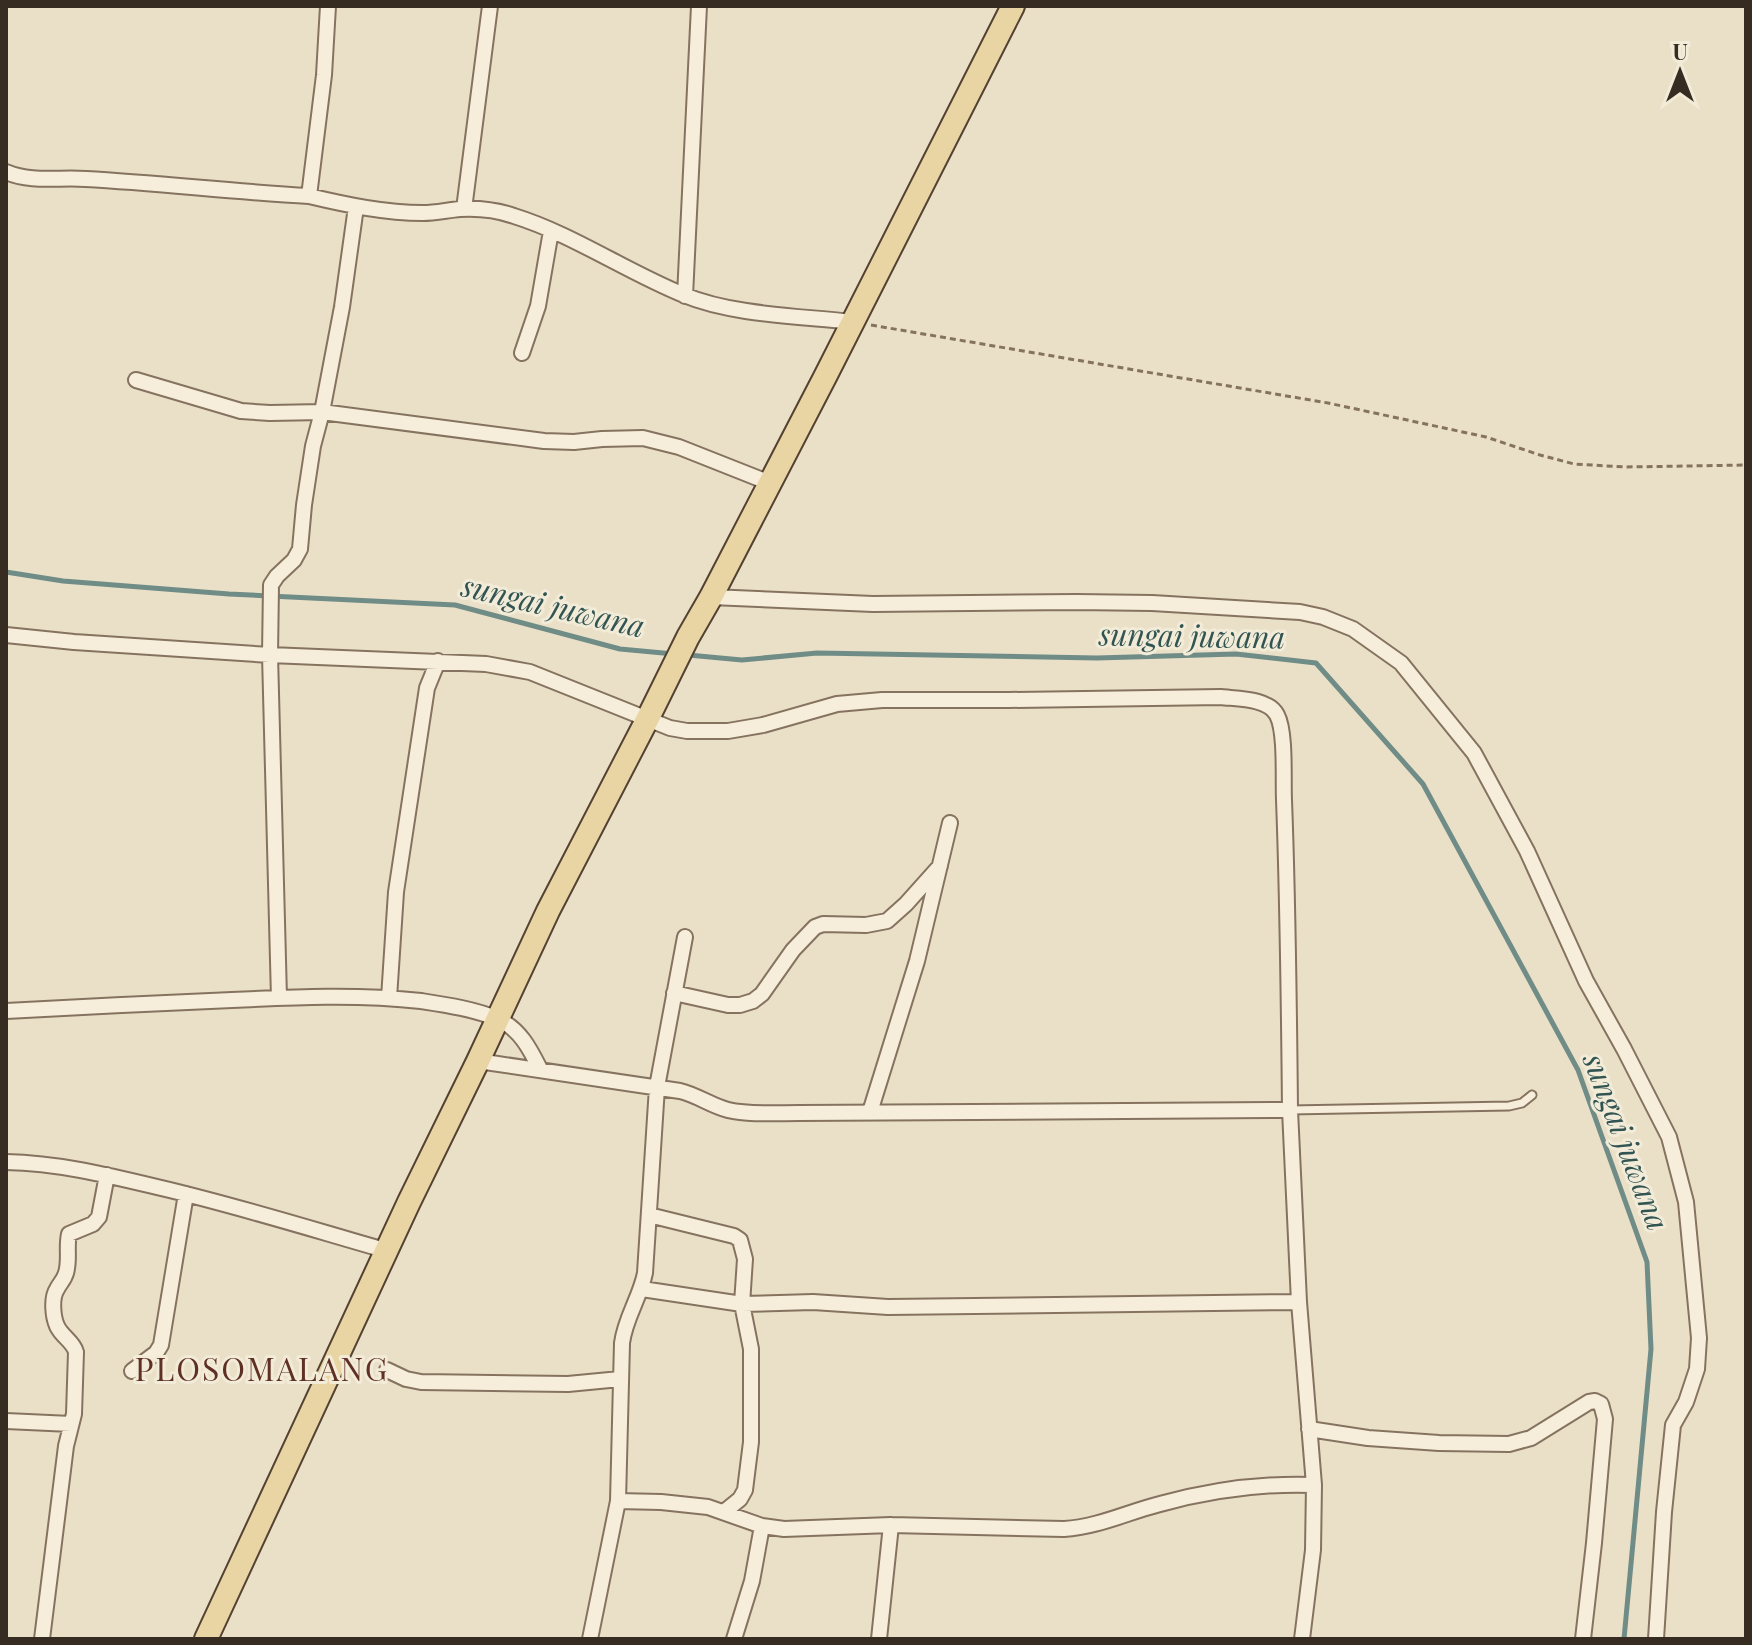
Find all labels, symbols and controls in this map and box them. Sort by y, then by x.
north arrow [1640,32,1720,112]
text: U [1672,36,1688,66]
water label: sungai juwana [457,564,649,645]
water label: sungai juwana [1098,613,1286,657]
water label: sungai juwana [1574,1046,1679,1235]
district label: PLOSOMALANG [135,1346,389,1389]

